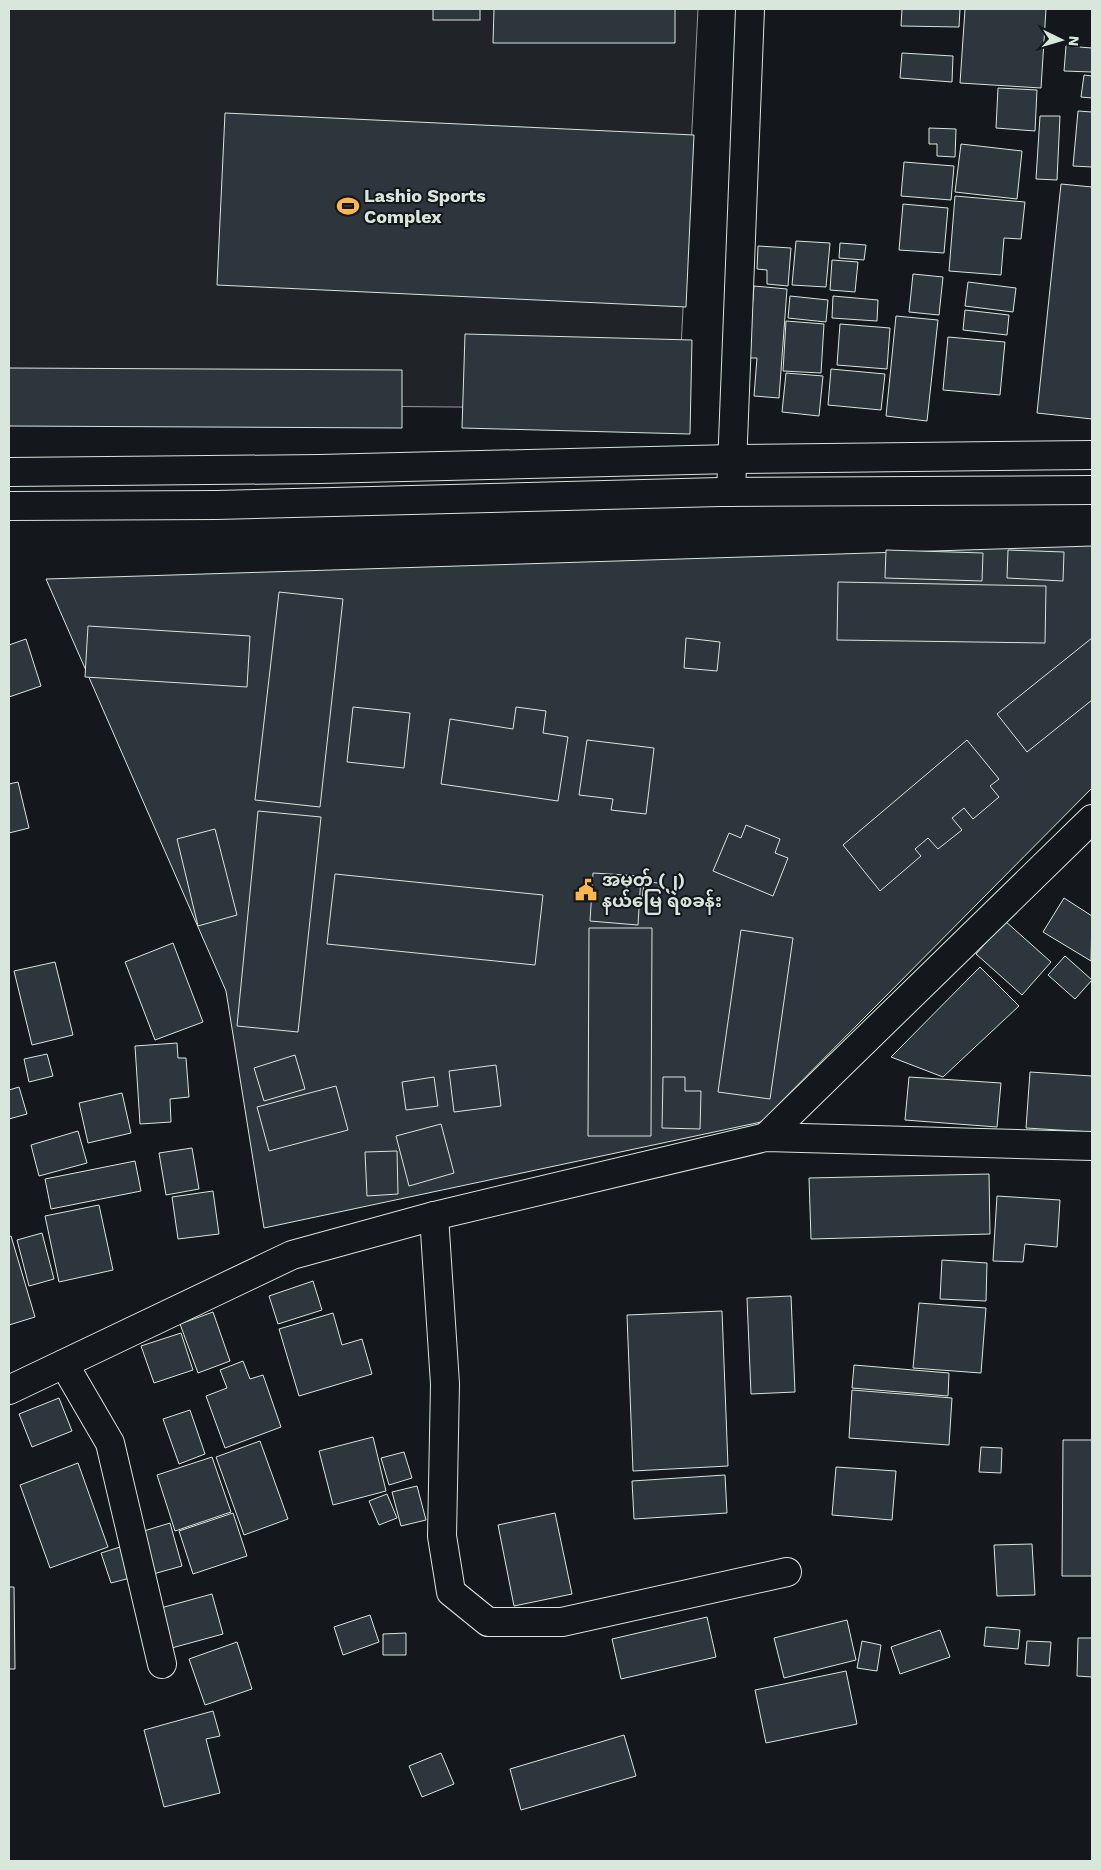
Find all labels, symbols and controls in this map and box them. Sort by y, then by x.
north arrow [1036,15,1086,65]
text: N [1066,35,1082,47]
place label: Lashio Sports Complex [364,185,486,227]
sports icon: Lashio Sports Complex [335,193,361,219]
place label: အမှတ် (၂) နယ်မြေ ရဲစခန်း [602,868,722,915]
public building icon: အမှတ် (၂) နယ်မြေ ရဲစခန်း [573,877,599,903]

